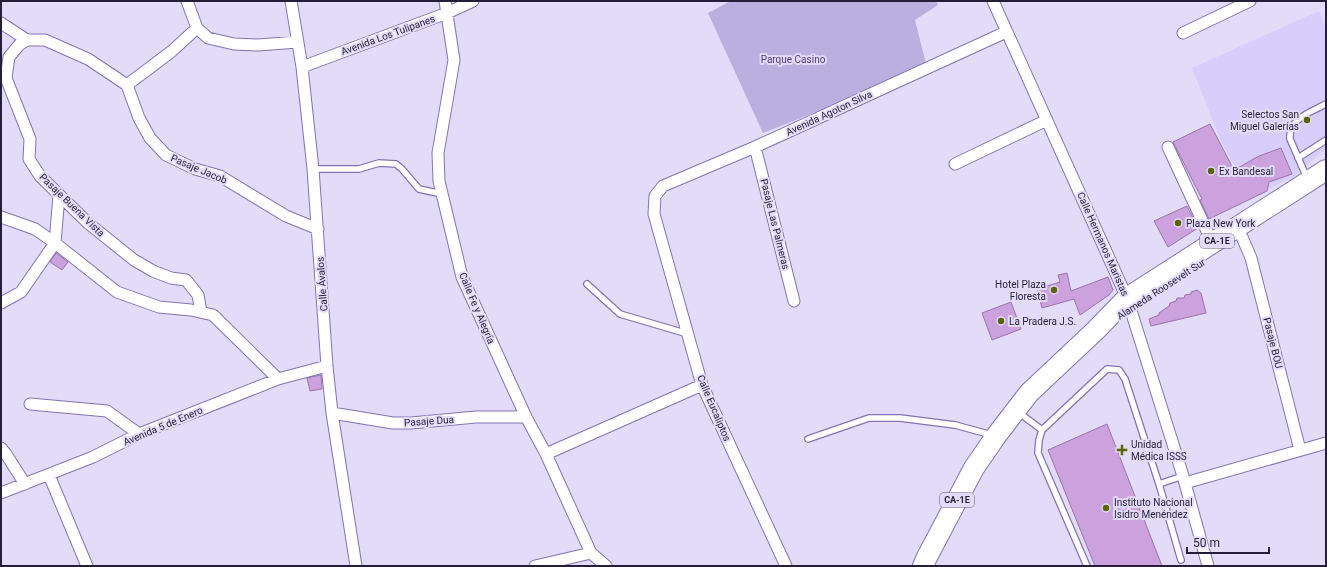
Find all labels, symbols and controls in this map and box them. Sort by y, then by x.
street label: Avenida Los Tulipanes [339,13,437,57]
park label: Parque Casino [761,54,826,65]
street label: Avenida Agoton Silva [784,88,874,138]
place label: Selectos San Miguel Galerías [1230,109,1299,132]
marker: Selectos San Miguel Galerías [1302,115,1312,125]
street label: Pasaje Jacob [169,152,229,186]
marker: Ex Bandesal [1206,166,1216,176]
place label: Ex Bandesal [1219,166,1273,177]
street label: Pasaje Buena Vista [37,171,107,239]
street label: Pasaje Las Palmeras [758,178,792,270]
street label: Calle Hermanos Maristas [1075,190,1131,298]
marker: Plaza New York [1173,218,1183,228]
place label: Plaza New York [1186,218,1256,229]
road number: CA-1E [1200,234,1234,248]
street label: Calle Ávalos [314,256,329,312]
street label: Alameda Roosevelt Sur [1115,256,1208,322]
street label: Calle Fe y Alegría [457,271,497,345]
place label: Hotel Plaza Floresta [995,279,1046,302]
marker: Hotel Plaza Floresta [1049,285,1059,295]
marker: La Pradera J.S. [996,316,1006,326]
place label: La Pradera J.S. [1009,316,1076,327]
street label: Pasaje BOU [1261,316,1285,370]
street label: Calle Eucaliptos [695,373,733,443]
street label: Avenida 5 de Enero [122,404,204,448]
street label: Pasaje Dua [404,414,454,428]
place label: Unidad Médica ISSS [1131,439,1187,462]
marker: Unidad Médica ISSS [1116,444,1128,456]
road number: CA-1E [940,493,974,507]
place label: Instituto Nacional Isidro Menéndez [1114,497,1193,520]
marker: Instituto Nacional Isidro Menéndez [1101,503,1111,513]
scale bar [1187,529,1269,555]
text: 50 m [1193,536,1220,550]

